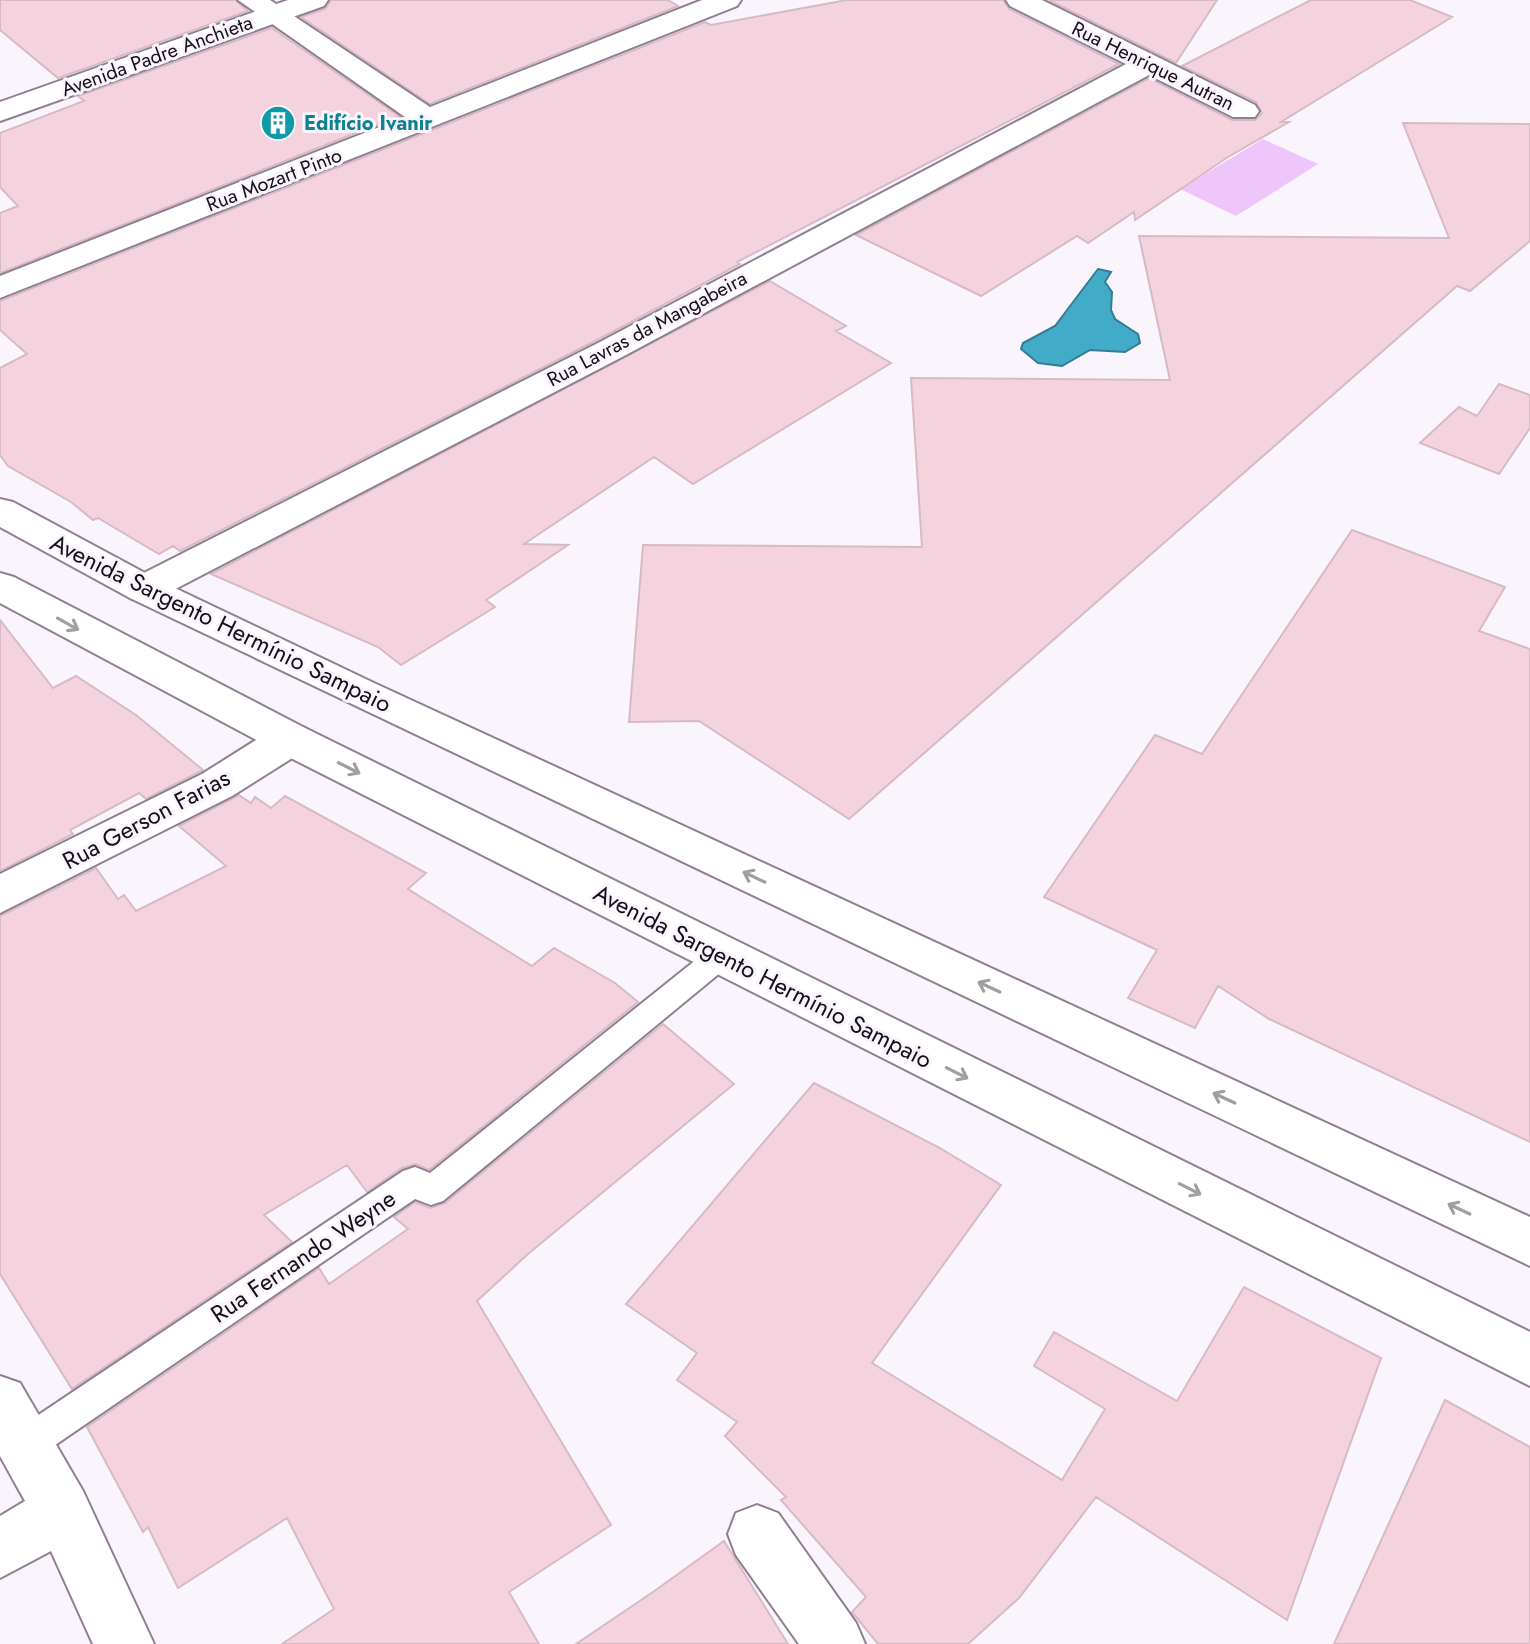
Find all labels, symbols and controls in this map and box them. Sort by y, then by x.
street label: Avenida Padre Anchieta [57,8,257,104]
street label: Rua Henrique Autran [1067,14,1239,118]
building icon: Edifício Ivanir [259,104,297,142]
place label: Edifício Ivanir [304,109,433,138]
street label: Rua Mozart Pinto [202,141,346,219]
street label: Rua Lavras da Mangabeira [542,264,752,394]
street label: Avenida Sargento Hermínio Sampaio [45,525,397,721]
one-way arrow [56,616,79,632]
street label: Rua Gerson Farias [56,760,236,878]
one-way arrow [337,761,361,777]
one-way arrow [742,868,766,883]
street label: Avenida Sargento Hermínio Sampaio [588,875,938,1077]
one-way arrow [978,979,1002,994]
one-way arrow [945,1066,969,1081]
one-way arrow [1213,1090,1237,1105]
street label: Rua Fernando Weyne [203,1181,403,1331]
one-way arrow [1177,1182,1201,1197]
one-way arrow [1448,1201,1472,1216]

